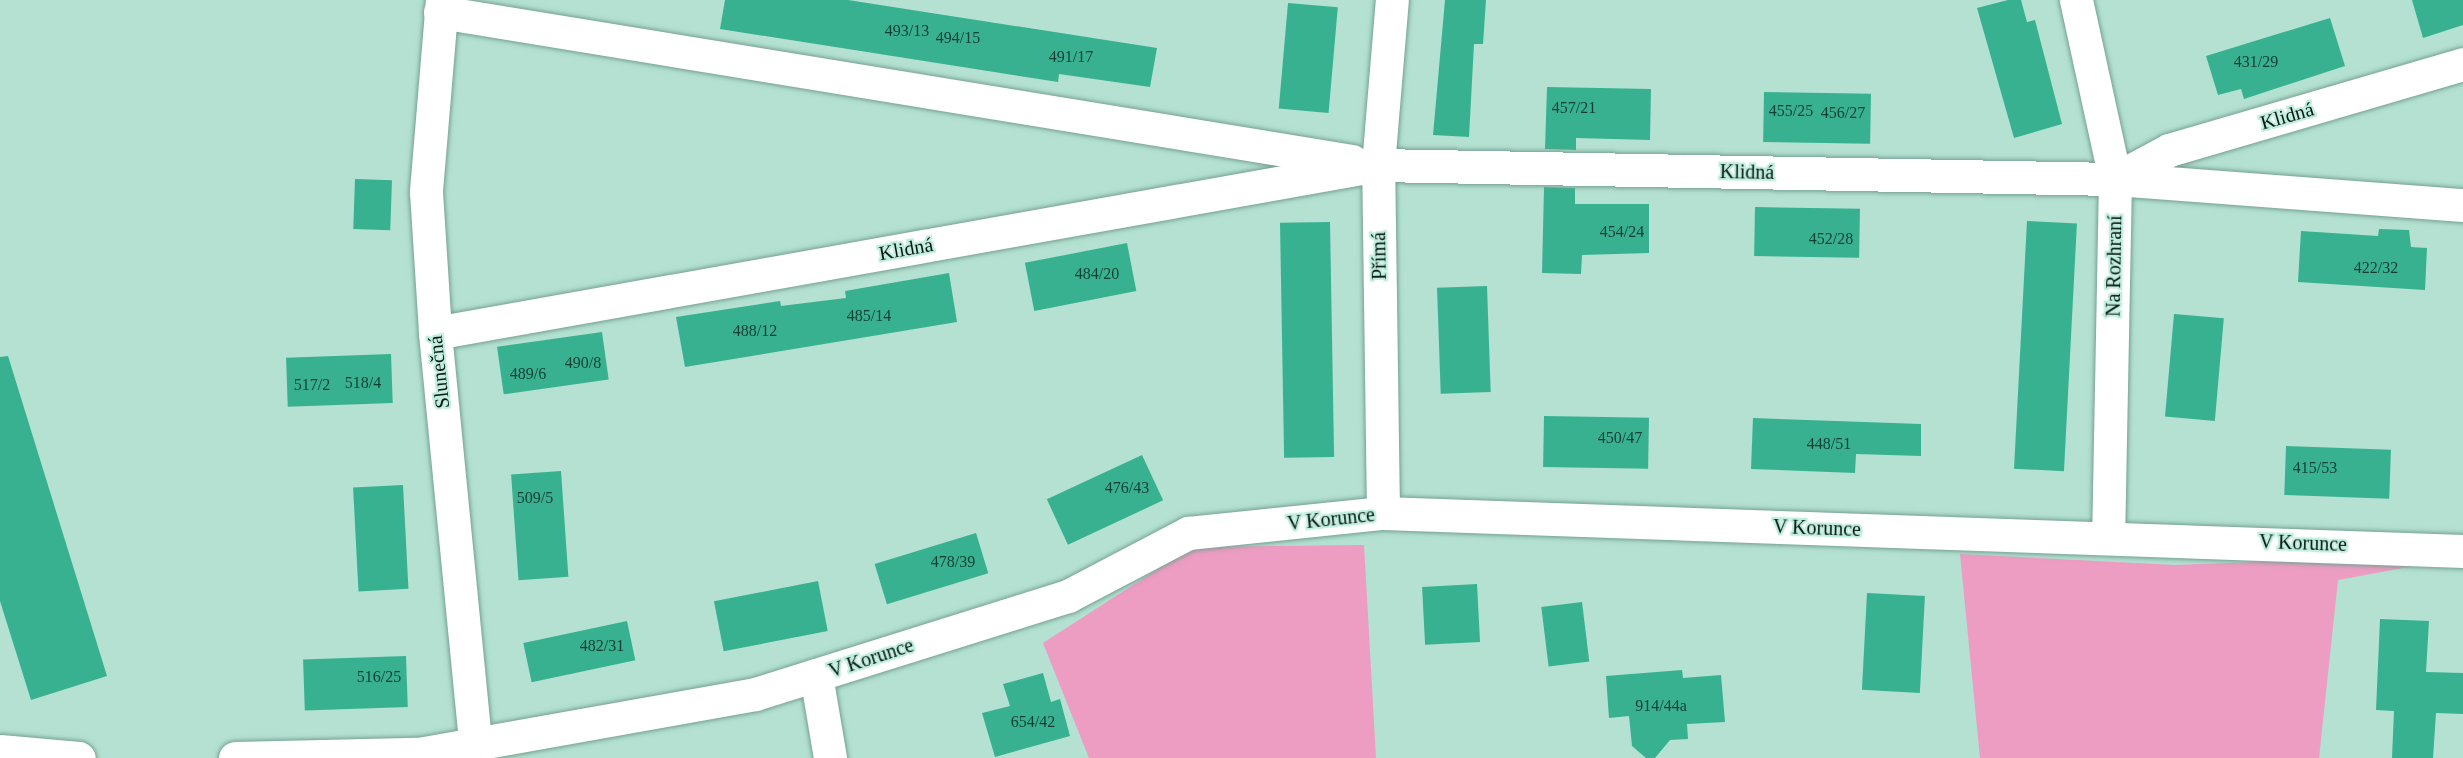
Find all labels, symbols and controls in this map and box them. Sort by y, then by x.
house number: 493/13 [885,21,929,41]
house number: 494/15 [936,28,980,48]
house number: 491/17 [1049,47,1093,67]
house number: 431/29 [2234,52,2278,72]
street label: Klidná [2258,97,2316,135]
house number: 457/21 [1552,98,1596,118]
house number: 455/25 [1769,101,1813,121]
house number: 456/27 [1821,103,1865,123]
street label: Klidná [1720,160,1774,184]
street label: Na Rozhraní [2101,215,2127,317]
house number: 454/24 [1600,222,1644,242]
house number: 452/28 [1809,229,1853,249]
street label: Klidná [877,232,935,266]
street label: Přímá [1367,232,1391,280]
house number: 422/32 [2354,258,2398,278]
house number: 484/20 [1075,264,1119,284]
house number: 485/14 [847,306,891,326]
house number: 488/12 [733,321,777,341]
street label: Slunečná [423,334,455,410]
house number: 490/8 [565,353,601,373]
house number: 489/6 [510,364,546,384]
house number: 518/4 [345,373,381,393]
house number: 517/2 [294,375,330,395]
house number: 450/47 [1598,428,1642,448]
house number: 448/51 [1807,434,1851,454]
house number: 415/53 [2293,458,2337,478]
house number: 476/43 [1105,478,1149,498]
house number: 509/5 [517,488,553,508]
street label: V Korunce [1286,502,1376,536]
street label: V Korunce [1772,514,1862,542]
street label: V Korunce [2258,529,2348,557]
house number: 478/39 [931,552,975,572]
street label: V Korunce [825,633,917,683]
house number: 482/31 [580,636,624,656]
house number: 516/25 [357,667,401,687]
house number: 914/44a [1635,696,1687,716]
house number: 654/42 [1011,712,1055,732]

